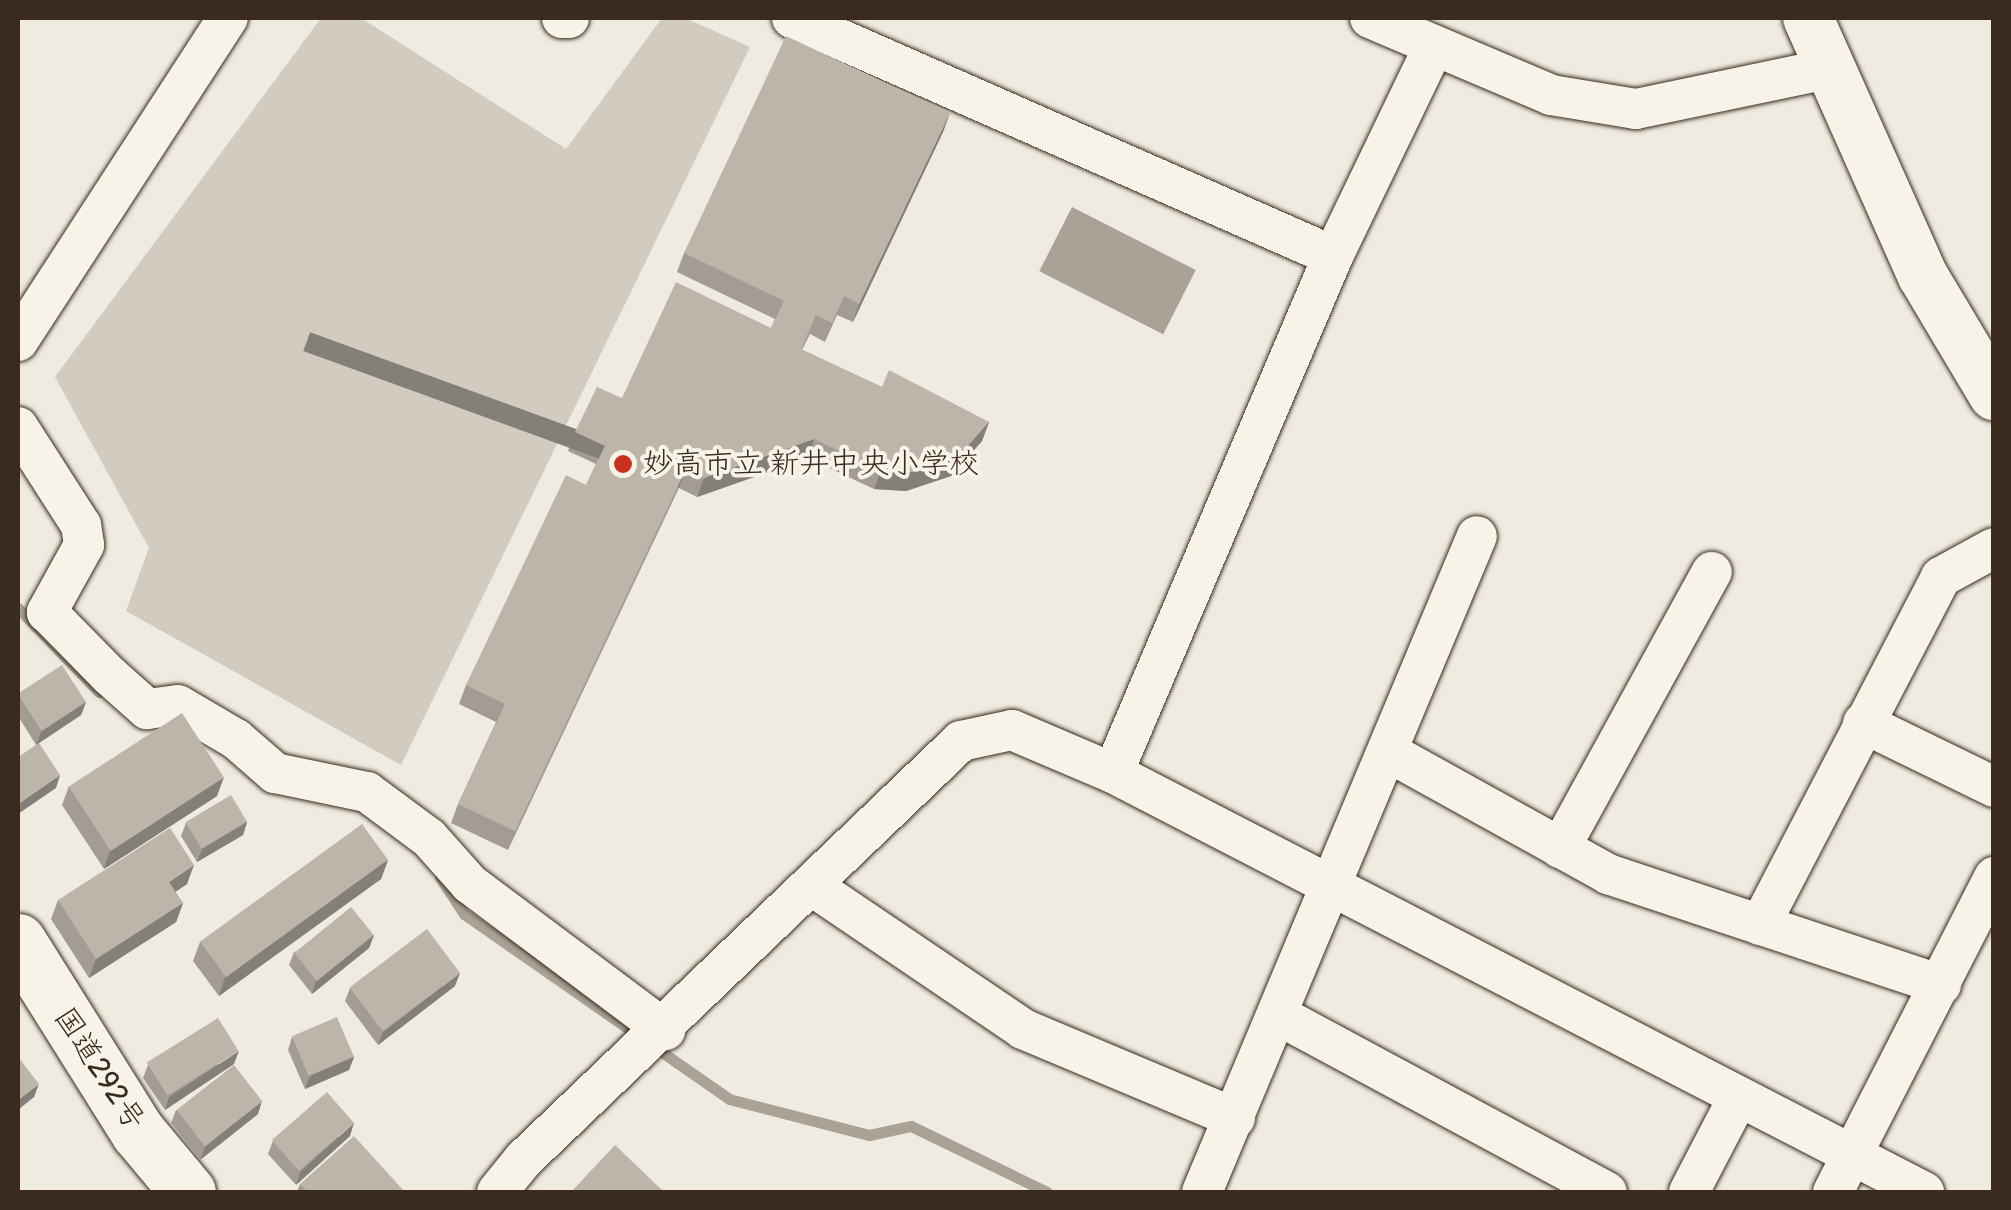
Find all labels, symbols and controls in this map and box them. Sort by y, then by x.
place label: 妙高市立 新井中央小学校 [643,446,980,482]
marker: 妙高市立 新井中央小学校 [612,453,634,475]
street label: 国道292号 [46,1001,152,1137]

